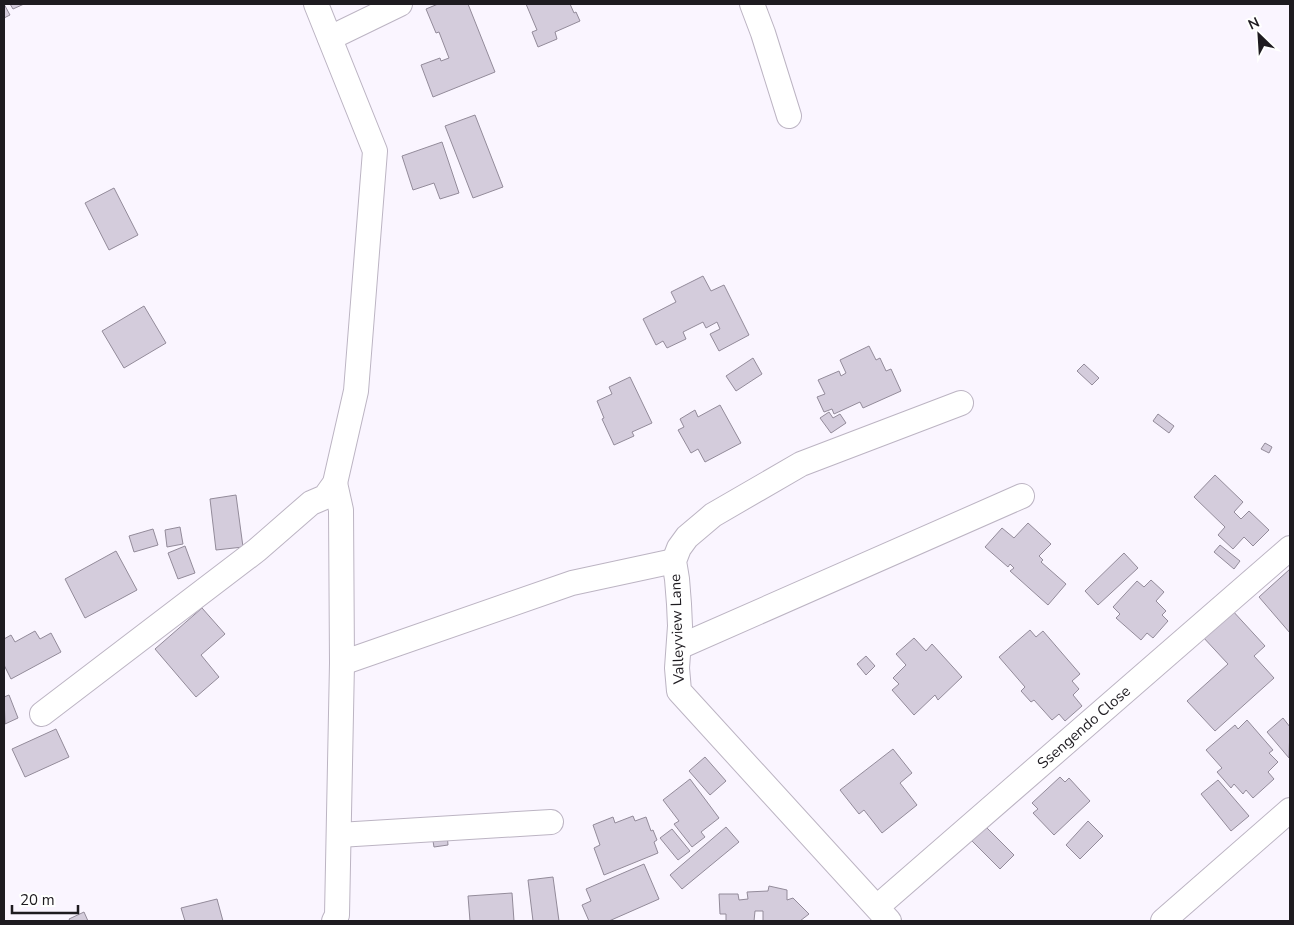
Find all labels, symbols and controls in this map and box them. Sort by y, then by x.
north arrow [1234,10,1284,60]
text: N [1245,13,1262,34]
street label: Valleyview Lane [665,574,689,685]
street label: Ssengendo Close [1033,681,1135,773]
scale bar [12,882,79,914]
text: 20 m [20,890,55,910]

